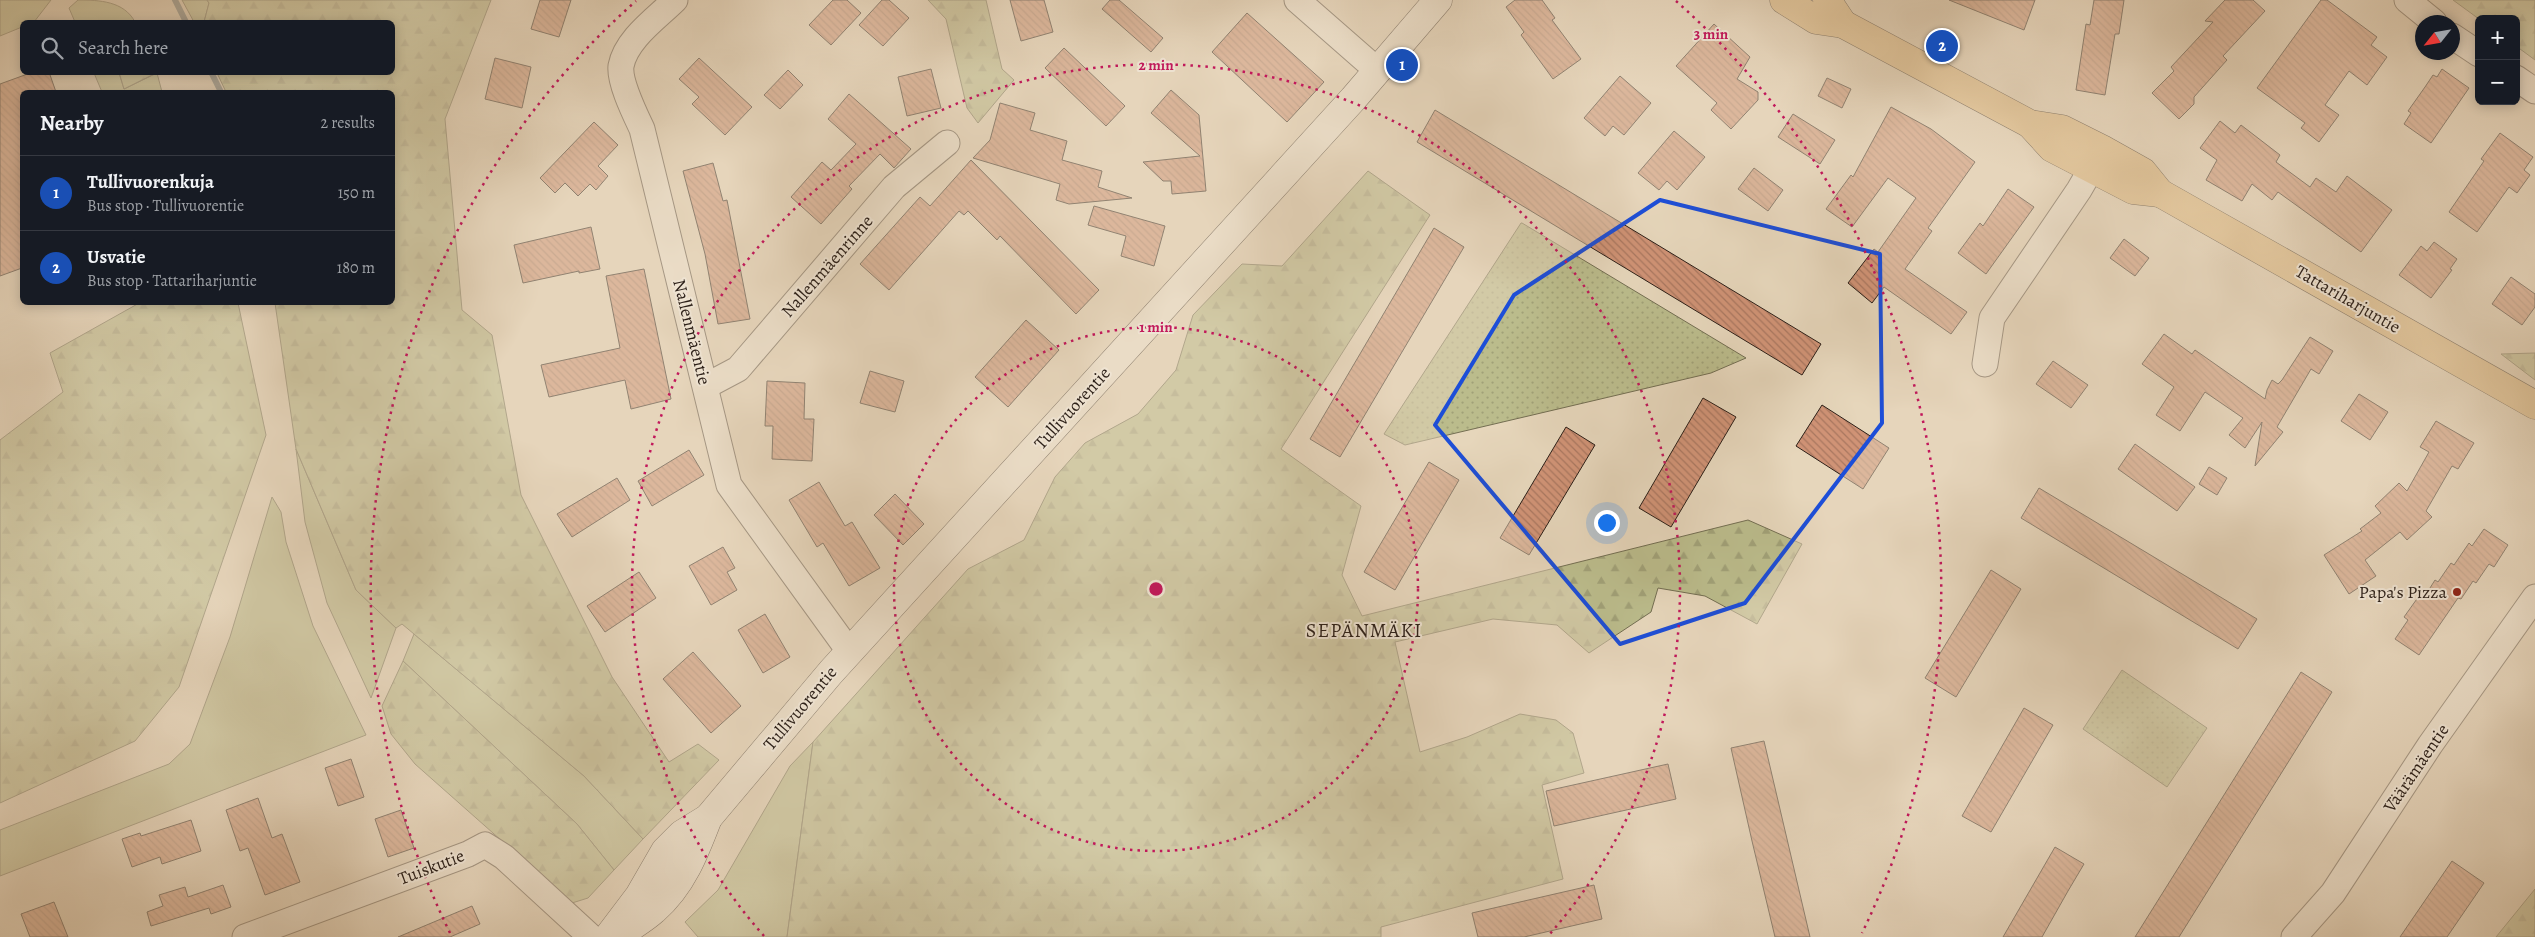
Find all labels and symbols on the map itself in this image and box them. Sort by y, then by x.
north arrow [2415,15,2460,60]
text: 3 min [1694,24,1729,44]
pin: 2 [1926,27,1958,65]
pin: 1 [1386,46,1418,84]
text: 2 min [1138,55,1174,75]
street label: Nallenmäenrinne [776,210,878,322]
street label: Tattariharjuntie [2291,259,2405,339]
street label: Nallenmäentie [667,277,717,387]
text: 1 min [1139,317,1173,337]
street label: Tullivuorentie [1029,362,1115,454]
your location [1594,510,1620,536]
centre of rings [1147,580,1165,598]
place label: Papa's Pizza [2359,580,2448,604]
marker: Papa's Pizza [2451,586,2463,598]
district label: SEPÄNMÄKI [1306,617,1422,644]
street label: Tullivuorentie [758,661,842,755]
street label: Väärämäentie [2377,719,2454,818]
street label: Tuiskutie [394,843,468,891]

